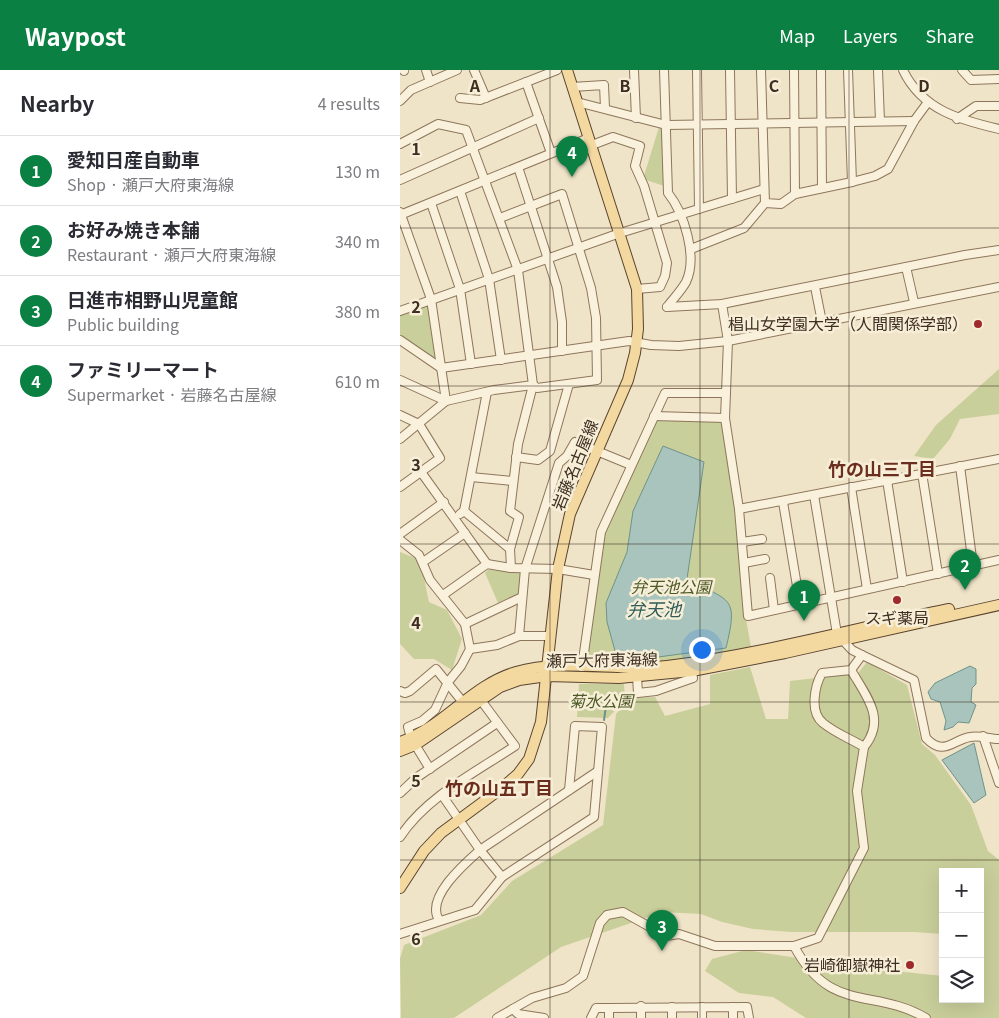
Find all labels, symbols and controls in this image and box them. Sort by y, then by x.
text: Waypost [25,18,126,53]
text: Map [779,22,815,48]
text: Layers [843,22,898,48]
text: Share [926,22,974,48]
text: A [469,73,481,97]
text: B [620,73,631,97]
text: C [769,73,780,97]
text: D [918,73,930,97]
text: Nearby [20,88,94,118]
text: 4 results [318,91,380,115]
text: 1 [411,136,421,160]
pin: 4 [556,136,588,177]
text: 愛知日産自動車 [67,145,200,172]
text: 1 [31,159,41,183]
text: 130 m [335,159,380,183]
text: Shop · 瀬戸大府東海線 [67,172,234,196]
text: お好み焼き本舗 [67,215,200,242]
text: 2 [31,229,41,253]
text: 340 m [335,229,380,253]
text: Restaurant · 瀬戸大府東海線 [67,242,276,266]
text: 日進市相野山児童館 [67,285,238,312]
text: 2 [411,294,421,318]
text: 3 [31,299,41,323]
text: 380 m [335,299,380,323]
place label: 椙山女学園大学（人間関係学部） [728,311,968,335]
text: Public building [67,312,179,336]
marker: 椙山女学園大学（人間関係学部） [972,318,984,330]
text: ファミリーマート [67,355,219,382]
text: 4 [31,369,41,393]
text: 610 m [335,369,380,393]
text: Supermarket · 岩藤名古屋線 [67,382,277,406]
street label: 岩藤名古屋線 [545,416,603,514]
text: 3 [411,452,421,476]
district label: 竹の山三丁目 [828,455,936,481]
pin: 2 [949,549,981,590]
park label: 弁天池公園 [631,574,713,598]
pin: 1 [788,580,820,621]
marker: スギ薬局 [891,594,903,606]
water label: 弁天池 [627,595,683,621]
place label: スギ薬局 [865,605,929,629]
text: 4 [411,610,421,634]
your location [689,637,715,663]
street label: 瀬戸大府東海線 [546,646,658,672]
park label: 菊水公園 [569,688,635,712]
text: 5 [411,768,421,792]
district label: 竹の山五丁目 [445,774,553,800]
map controls [939,868,984,1003]
button: + [939,868,984,913]
pin: 3 [646,910,678,951]
button: − [939,913,984,958]
text: 6 [411,926,421,950]
place label: 岩崎御嶽神社 [804,952,900,976]
button: layers [939,958,984,1003]
marker: 岩崎御嶽神社 [904,959,916,971]

